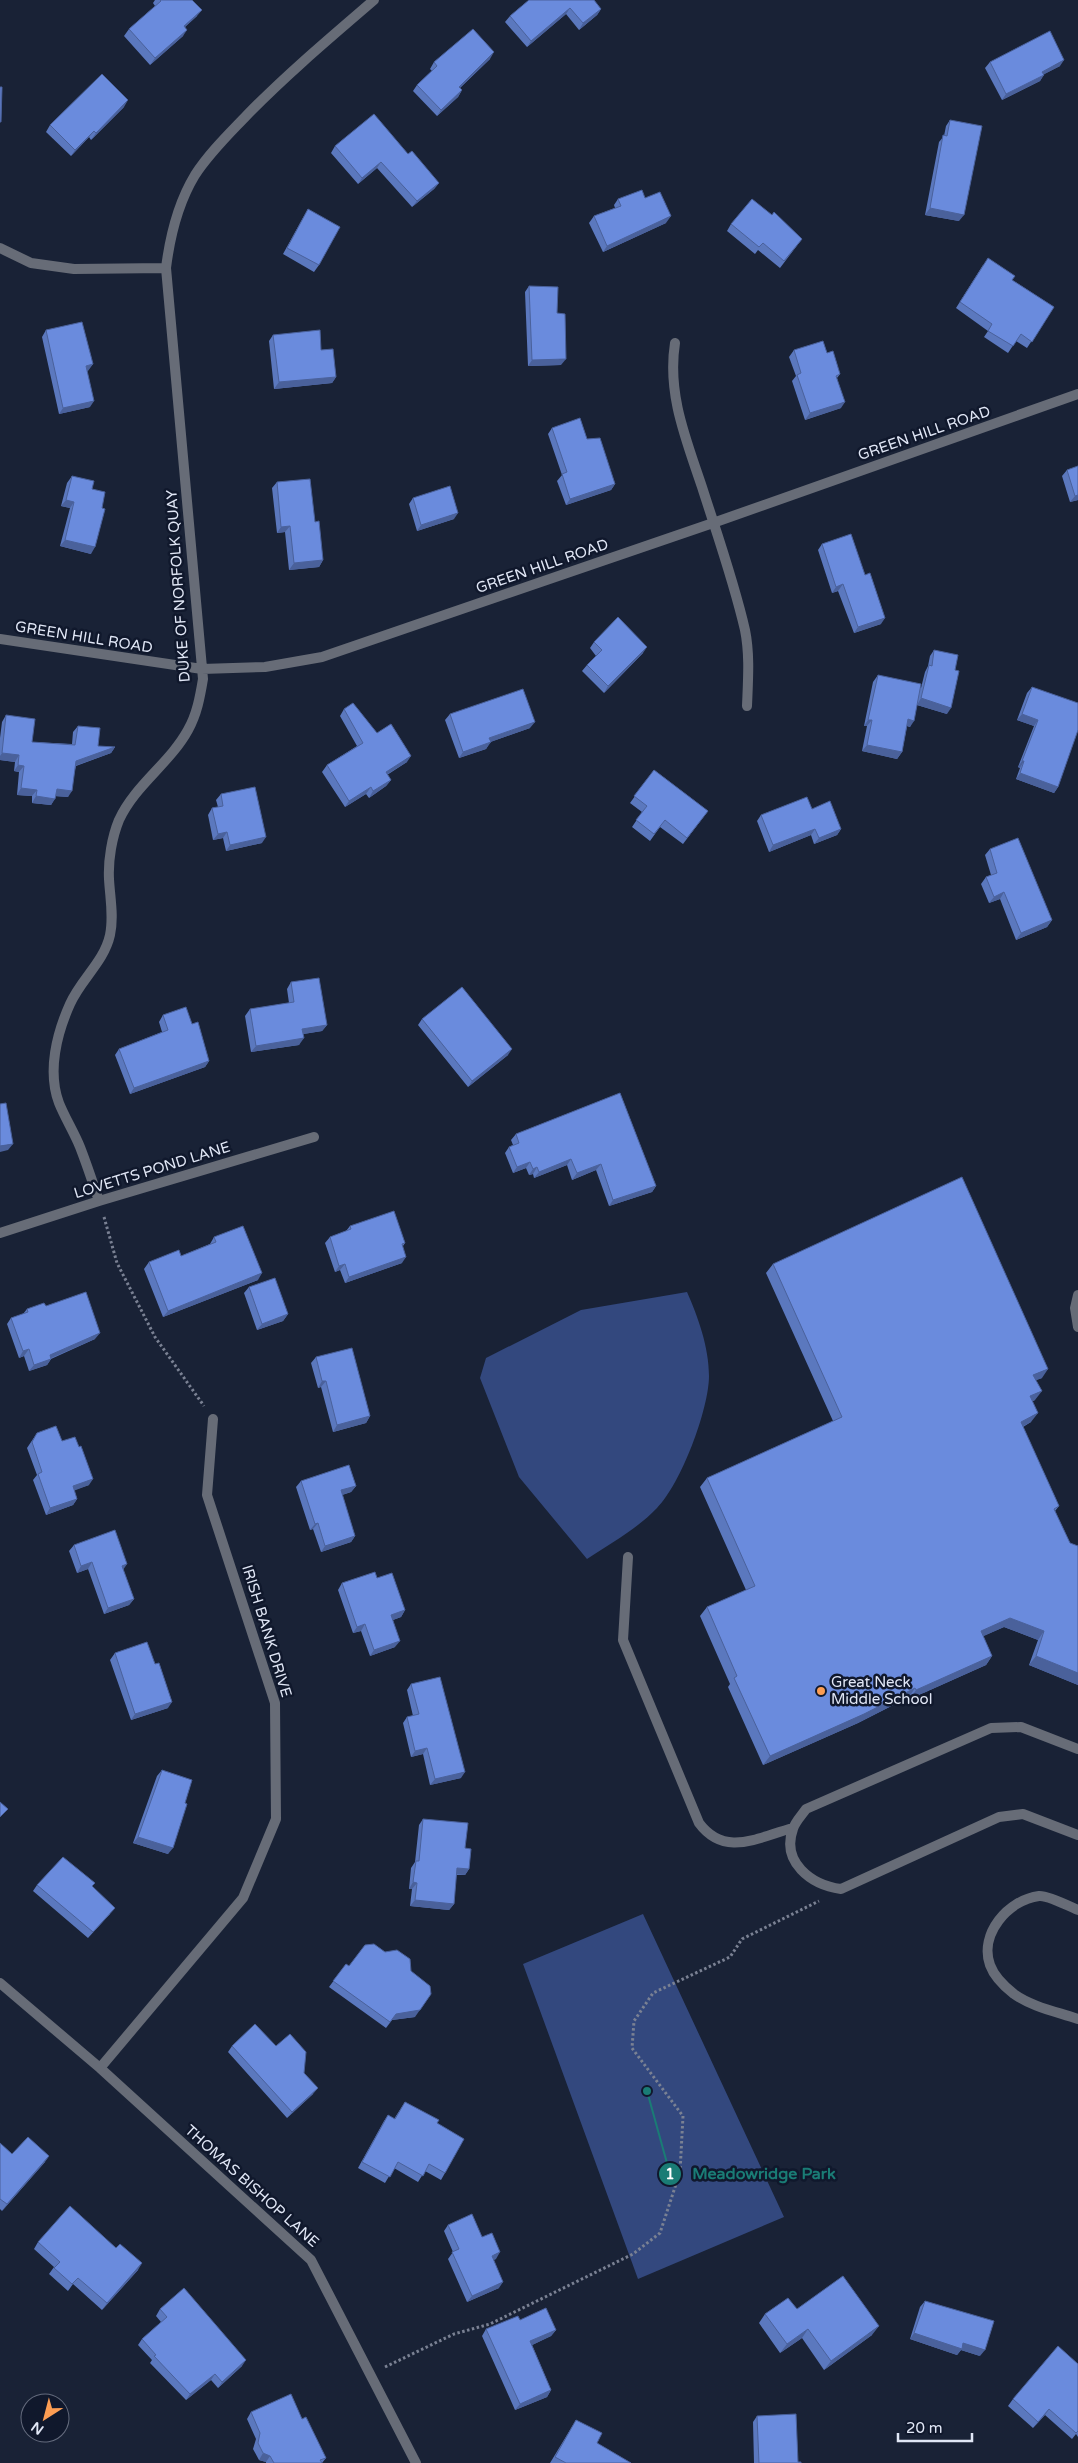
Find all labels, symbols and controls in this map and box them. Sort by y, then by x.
street label: GREEN HILL ROAD [855,402,993,464]
street label: DUKE OF NORFOLK QUAY [162,489,194,683]
street label: GREEN HILL ROAD [473,535,611,597]
street label: GREEN HILL ROAD [14,617,154,657]
street label: LOVETTS POND LANE [72,1138,232,1202]
street label: IRISH BANK DRIVE [238,1563,296,1699]
place label: Great Neck Middle School [831,1673,932,1708]
marker: Great Neck Middle School [815,1685,827,1697]
street label: THOMAS BISHOP LANE [181,2121,323,2251]
callout: Meadowridge Park [657,2158,846,2189]
text: Meadowridge Park [692,2164,836,2184]
text: 1 [665,2165,675,2183]
north arrow [20,2393,70,2443]
scale bar [898,2410,972,2442]
text: N [28,2418,47,2438]
text: 20 m [906,2419,943,2437]

